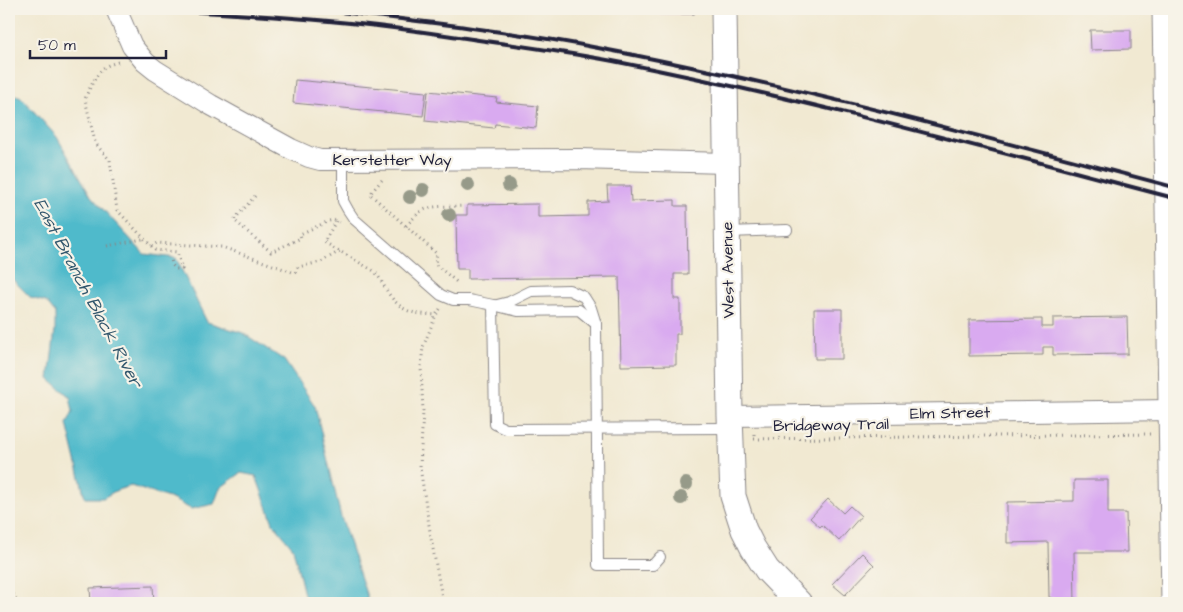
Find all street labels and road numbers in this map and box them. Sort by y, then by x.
street label: Kerstetter Way [332,149,452,172]
street label: West Avenue [716,221,740,318]
street label: Elm Street [910,401,991,425]
street label: Bridgeway Trail [773,413,889,438]

